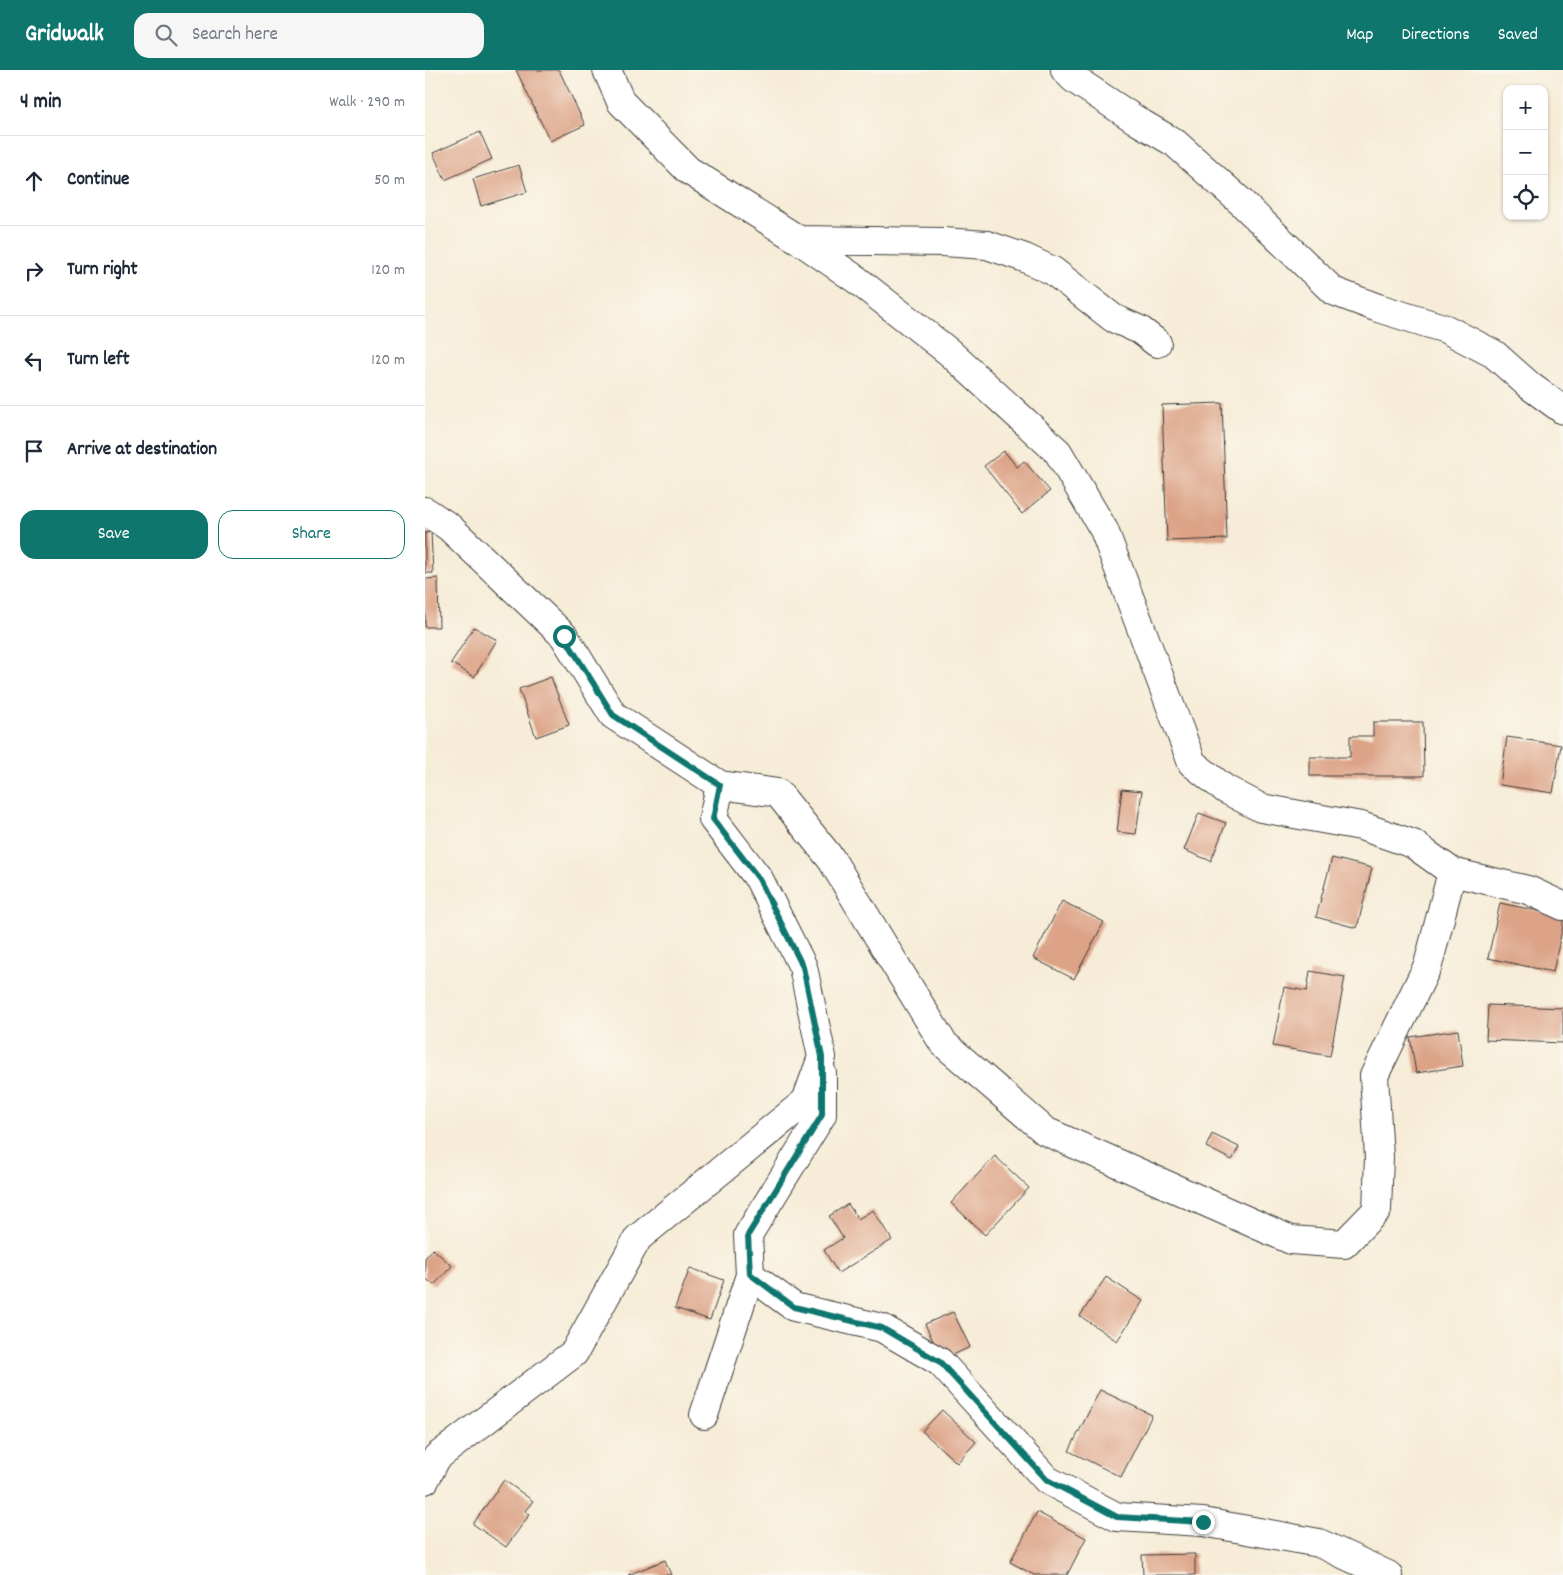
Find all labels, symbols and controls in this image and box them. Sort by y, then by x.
search box [134,13,484,58]
text: Gridwalk [25,18,104,52]
icon: search [152,21,180,49]
text: Search here [192,22,278,49]
text: Map [1346,23,1373,48]
text: Directions [1401,23,1470,48]
text: Saved [1498,23,1538,48]
map controls [1503,85,1548,220]
button: + [1503,85,1548,130]
text: 4 min [20,88,62,118]
text: Walk · 290 m [329,91,405,114]
button: − [1503,130,1548,175]
icon: ahead [20,167,48,195]
text: Continue [67,167,129,194]
text: 50 m [374,169,405,192]
button: locate [1503,175,1548,220]
icon: right [20,257,48,285]
text: Turn right [67,257,138,284]
text: 120 m [371,259,405,282]
icon: left [20,347,48,375]
text: Turn left [67,347,130,374]
text: 120 m [371,349,405,372]
icon: arrive [20,437,48,465]
text: Arrive at destination [67,437,217,464]
button: Save [20,510,208,559]
button: Share [218,510,405,559]
route start [553,625,576,648]
route end [1192,1511,1215,1534]

